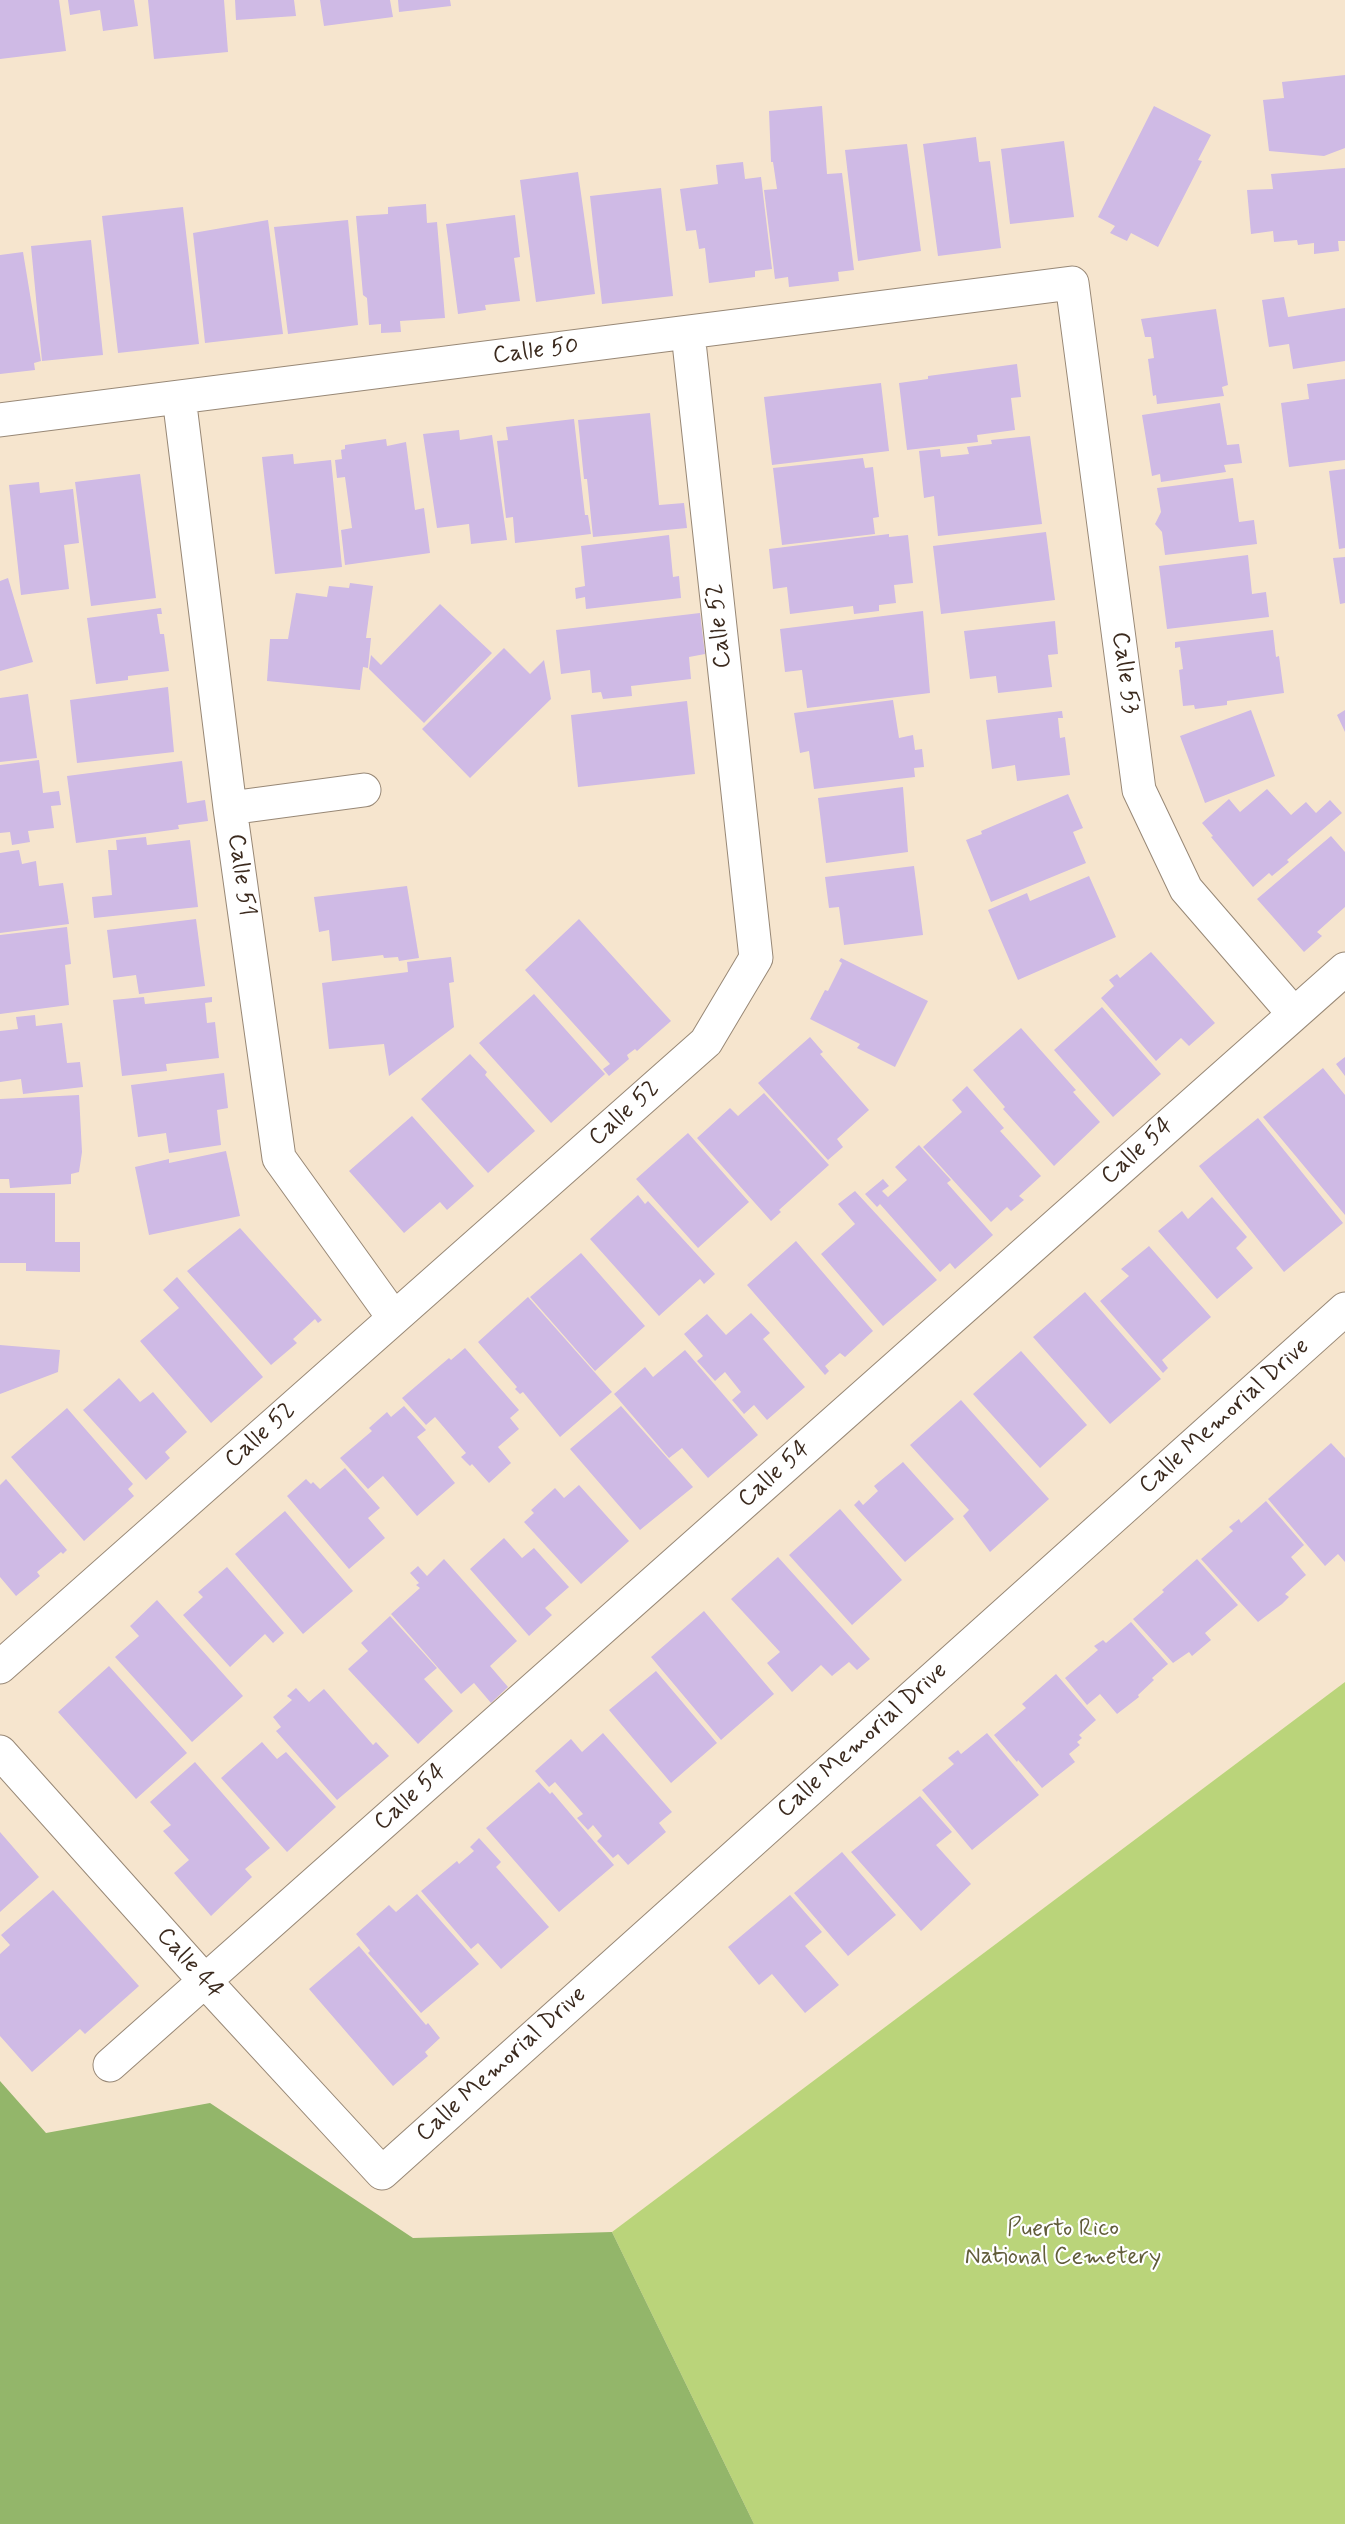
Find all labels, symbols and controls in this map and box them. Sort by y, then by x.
street label: Calle 50 [491,332,581,372]
street label: Calle 52 [701,582,739,670]
street label: Calle 53 [1104,630,1144,716]
street label: Calle 51 [220,832,260,918]
street label: Calle 52 [584,1075,666,1153]
street label: Calle 54 [1096,1112,1180,1192]
street label: Calle Memorial Drive [1134,1333,1316,1501]
street label: Calle 52 [220,1397,302,1475]
street label: Calle 54 [733,1435,817,1515]
street label: Calle Memorial Drive [772,1657,954,1825]
street label: Calle 54 [369,1758,453,1838]
street label: Calle 44 [149,1922,229,2006]
street label: Calle Memorial Drive [411,1981,593,2149]
park label: Puerto Rico National Cemetery [965,2216,1161,2272]

